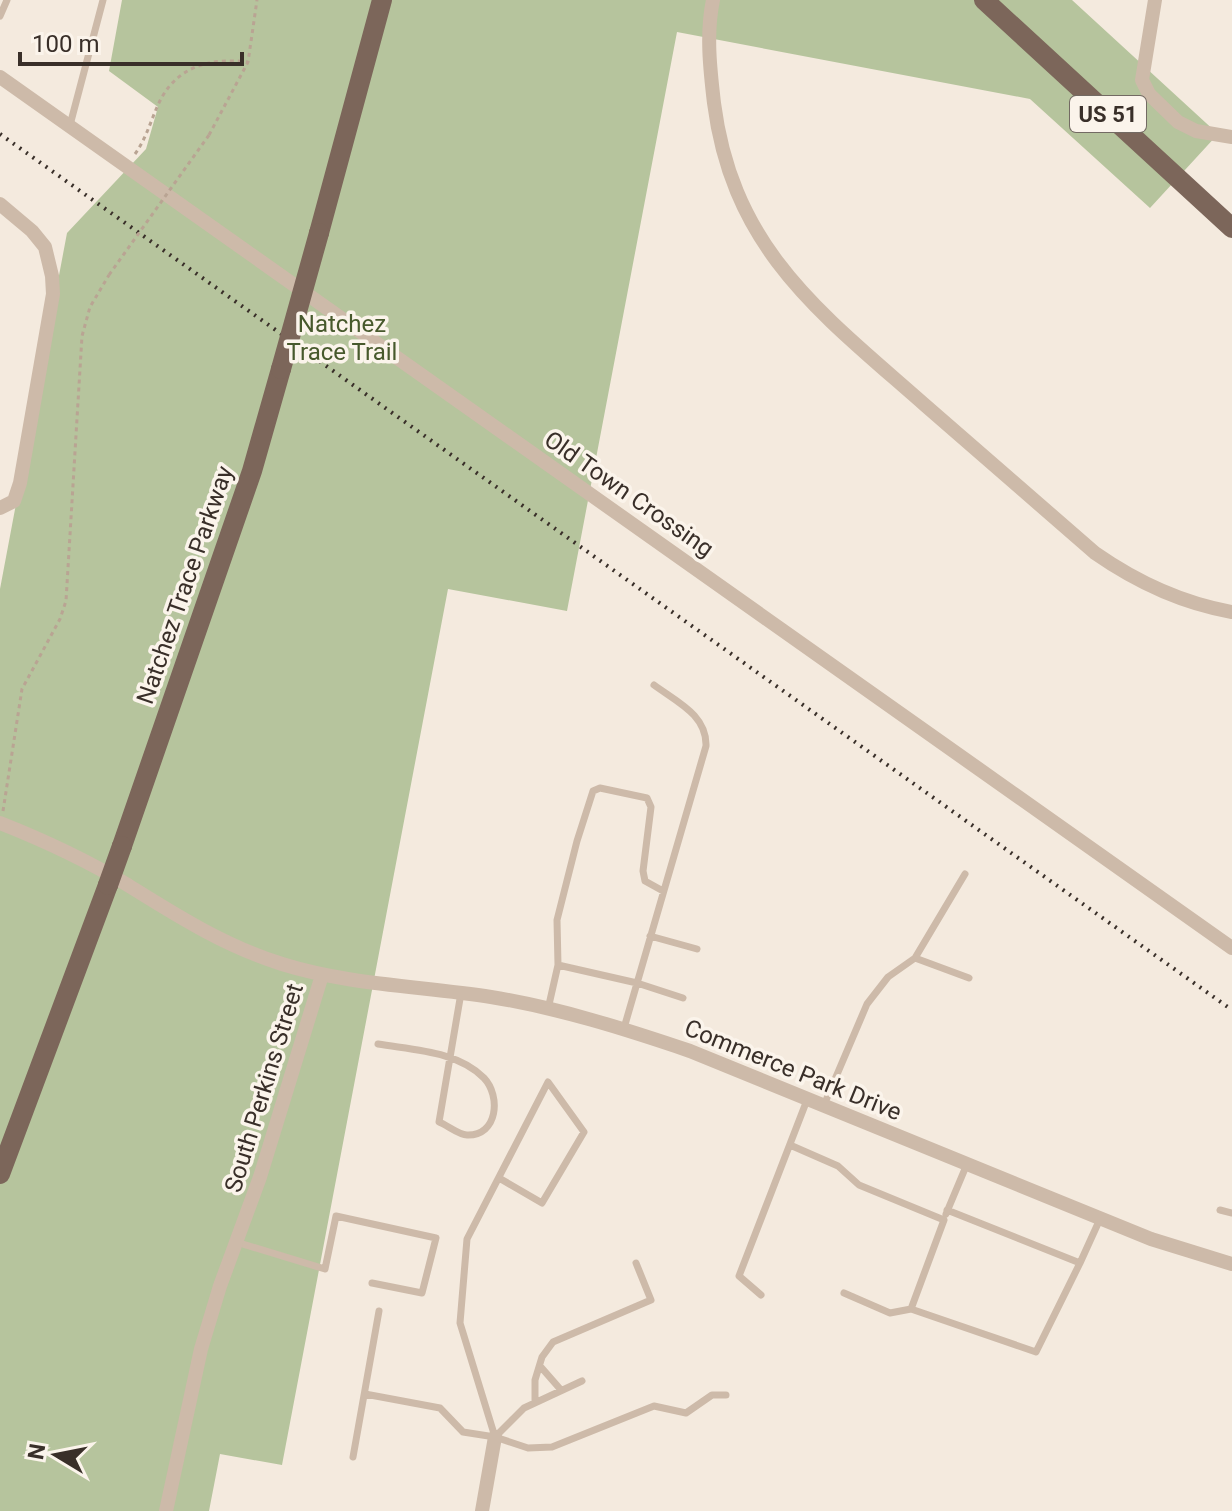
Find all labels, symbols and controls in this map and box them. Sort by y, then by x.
scale bar [20,16,242,66]
text: 100 m [32,30,99,58]
road number: US 51 [1070,96,1146,132]
park label: Natchez Trace Trail [287,310,397,366]
street label: Old Town Crossing [539,425,719,563]
street label: Natchez Trace Parkway [131,462,239,708]
street label: South Perkins Street [219,980,309,1196]
street label: Commerce Park Drive [680,1014,906,1126]
north arrow [16,1415,96,1495]
text: N [23,1442,50,1461]

